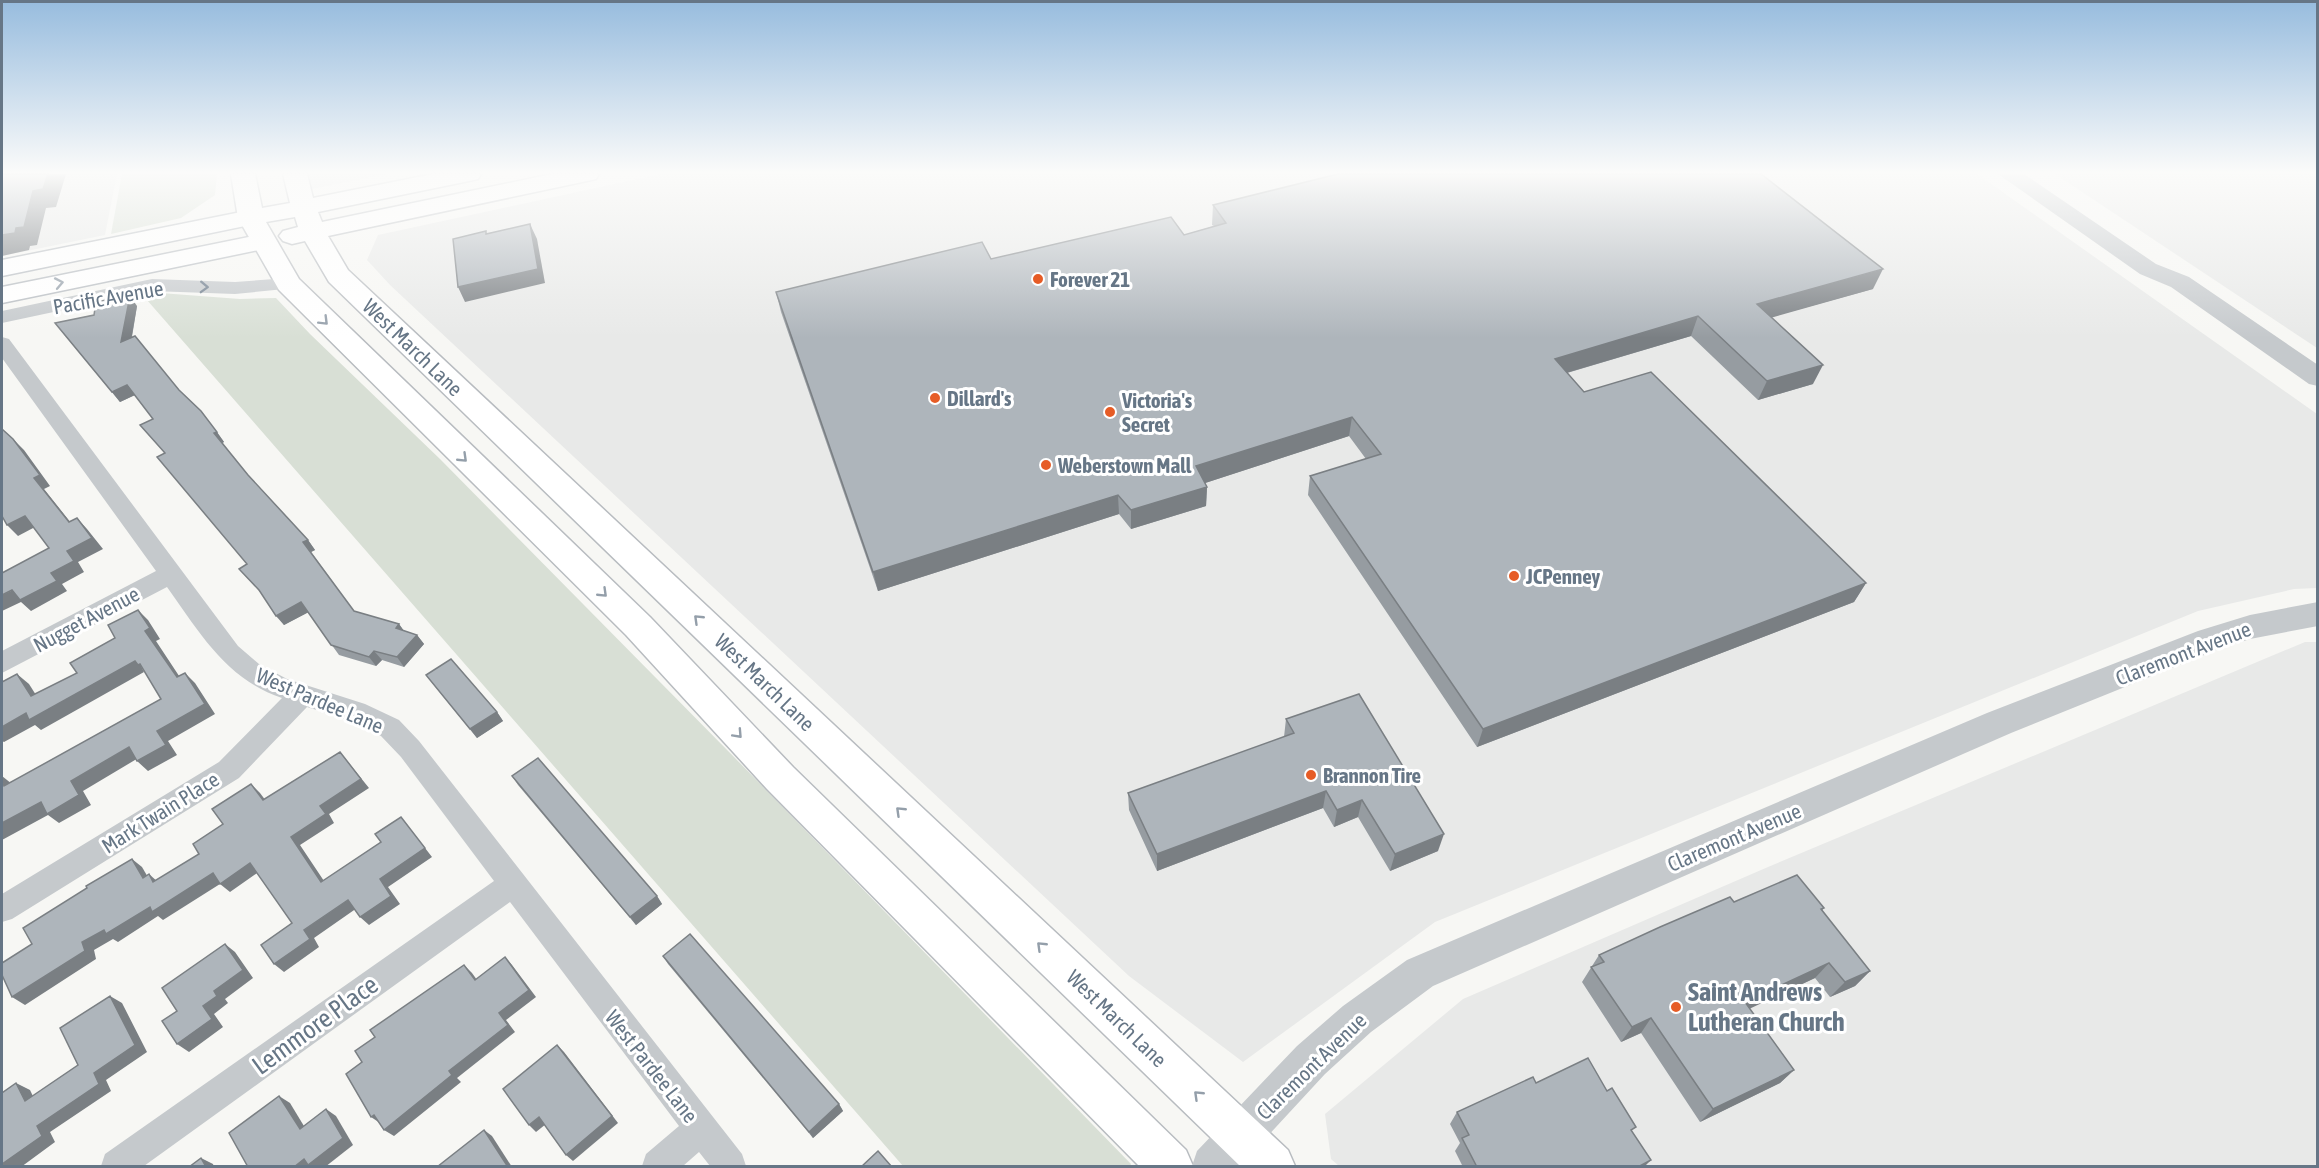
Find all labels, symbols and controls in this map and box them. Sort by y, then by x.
place label: Forever 21 [1050,267,1130,291]
marker: Forever 21 [1031,272,1045,286]
street label: Pacific Avenue [51,275,165,319]
one-way arrow [54,277,64,290]
one-way arrow [199,281,208,294]
street label: West March Lane [358,294,468,400]
one-way arrow [317,313,328,324]
place label: Dillard's [947,386,1012,410]
place label: Victoria's Secret [1121,388,1193,436]
marker: Dillard's [928,391,942,405]
marker: Victoria's Secret [1103,405,1117,419]
one-way arrow [456,450,467,461]
place label: Weberstown Mall [1057,453,1192,477]
marker: Weberstown Mall [1039,458,1053,472]
place label: JCPenney [1525,564,1600,588]
marker: JCPenney [1507,569,1521,583]
street label: Nugget Avenue [29,581,143,657]
one-way arrow [597,586,607,597]
one-way arrow [695,615,706,626]
street label: Claremont Avenue [2112,616,2254,690]
street label: West March Lane [710,629,820,735]
street label: West Pardee Lane [253,662,387,738]
one-way arrow [731,727,742,738]
place label: Brannon Tire [1323,763,1421,787]
street label: Mark Twain Place [97,766,223,858]
marker: Brannon Tire [1304,768,1318,782]
street label: Claremont Avenue [1664,798,1804,876]
one-way arrow [897,808,908,819]
one-way arrow [1038,942,1048,953]
street label: West March Lane [1062,965,1172,1071]
street label: Lemmore Place [246,969,384,1081]
place label: Saint Andrews Lutheran Church [1688,977,1845,1037]
marker: Saint Andrews Lutheran Church [1669,1000,1683,1014]
street label: West Pardee Lane [601,1005,703,1127]
street label: Claremont Avenue [1251,1008,1371,1124]
one-way arrow [1194,1091,1204,1102]

